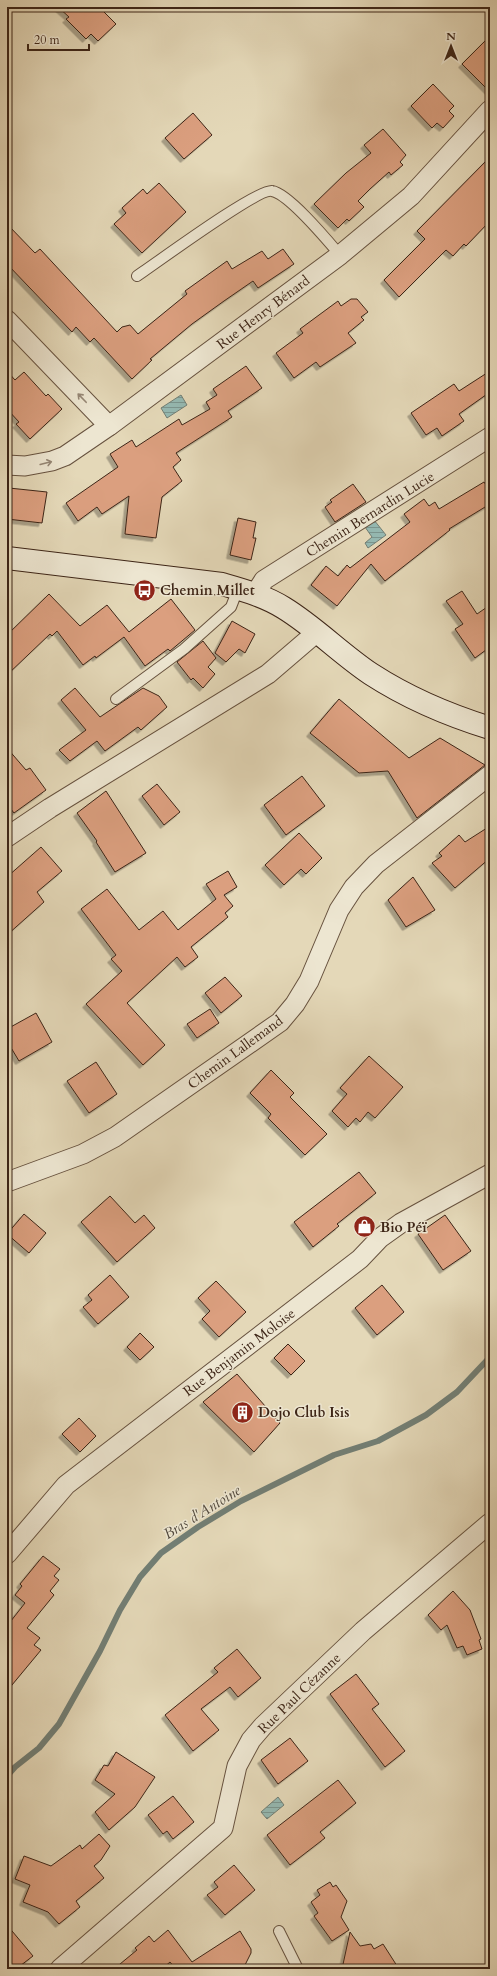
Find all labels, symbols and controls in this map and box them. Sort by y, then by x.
scale bar [28,26,89,52]
north arrow [431,26,471,66]
text: N [446,29,456,44]
text: 20 m [34,32,61,48]
street label: Rue Henry Bénard [213,271,314,354]
one-way arrow [77,393,87,403]
one-way arrow [39,458,52,466]
street label: Chemin Bernardin Lucie [302,467,438,562]
bus stop icon: Chemin Millet [132,577,158,603]
place label: Chemin Millet [160,581,255,600]
street label: Chemin Lallemand [184,1011,287,1093]
shop icon: Bio Péï [352,1214,378,1240]
place label: Bio Péï [380,1218,427,1237]
street label: Rue Benjamin Moloise [179,1304,299,1401]
building icon: Dojo Club Isis [229,1399,255,1425]
place label: Dojo Club Isis [258,1403,349,1422]
water label: Bras d'Antoine [160,1480,245,1544]
street label: Rue Paul Cézanne [254,1649,345,1738]

